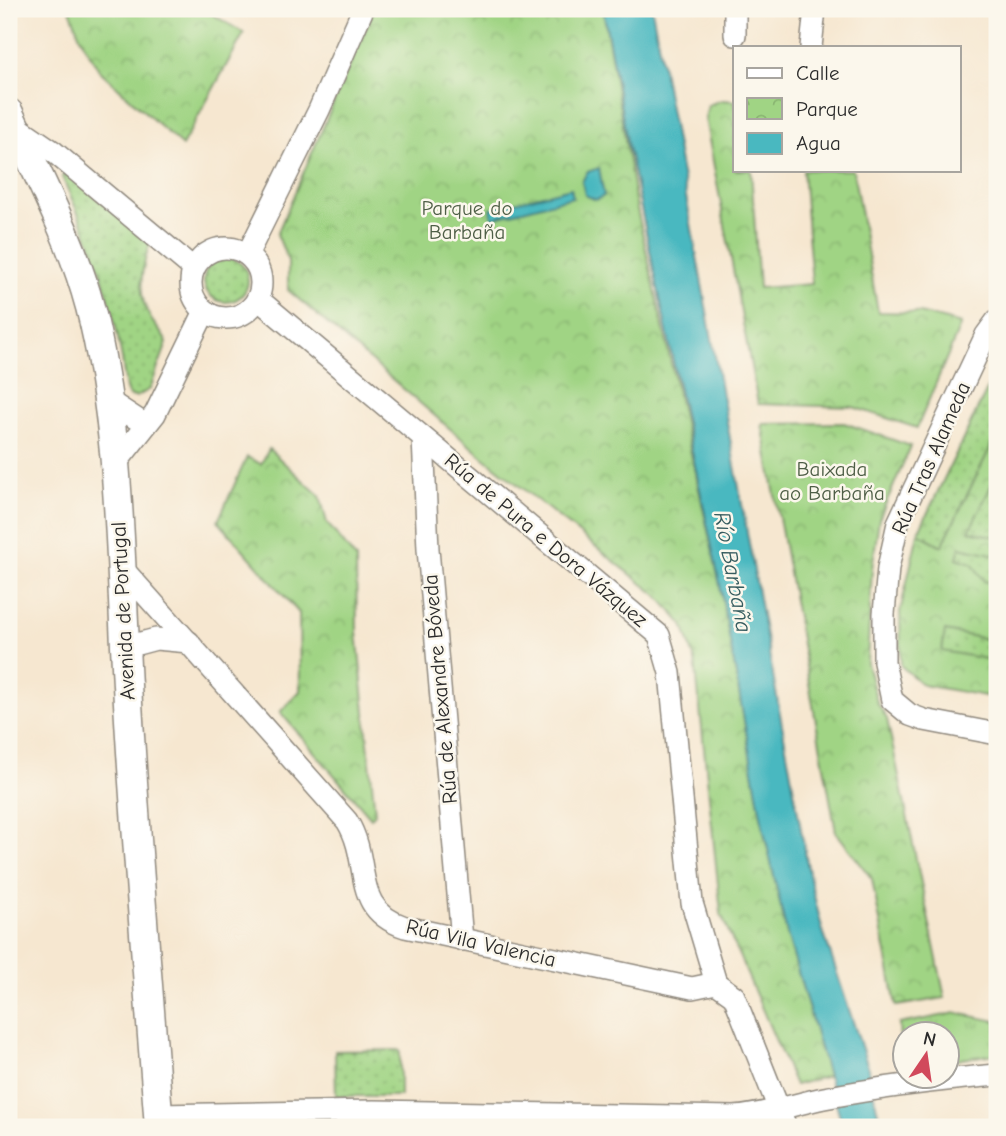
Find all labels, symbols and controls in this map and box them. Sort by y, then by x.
legend [733,46,960,172]
text: Calle [796,61,839,85]
text: Parque [796,97,858,121]
text: Agua [796,131,841,155]
park label: Parque do Barbaña [421,196,513,244]
street label: Rúa Tras Alameda [887,378,975,538]
street label: Rúa de Pura e Dora Vázquez [440,448,652,632]
park label: Baixada ao Barbaña [779,457,885,505]
water label: Río Barbaña [708,509,758,635]
street label: Avenida de Portugal [106,521,140,701]
street label: Rúa de Alexandre Bóveda [418,573,462,805]
street label: Rúa Vila Valencia [404,914,558,972]
north arrow [890,1020,960,1090]
text: N [921,1027,938,1052]

